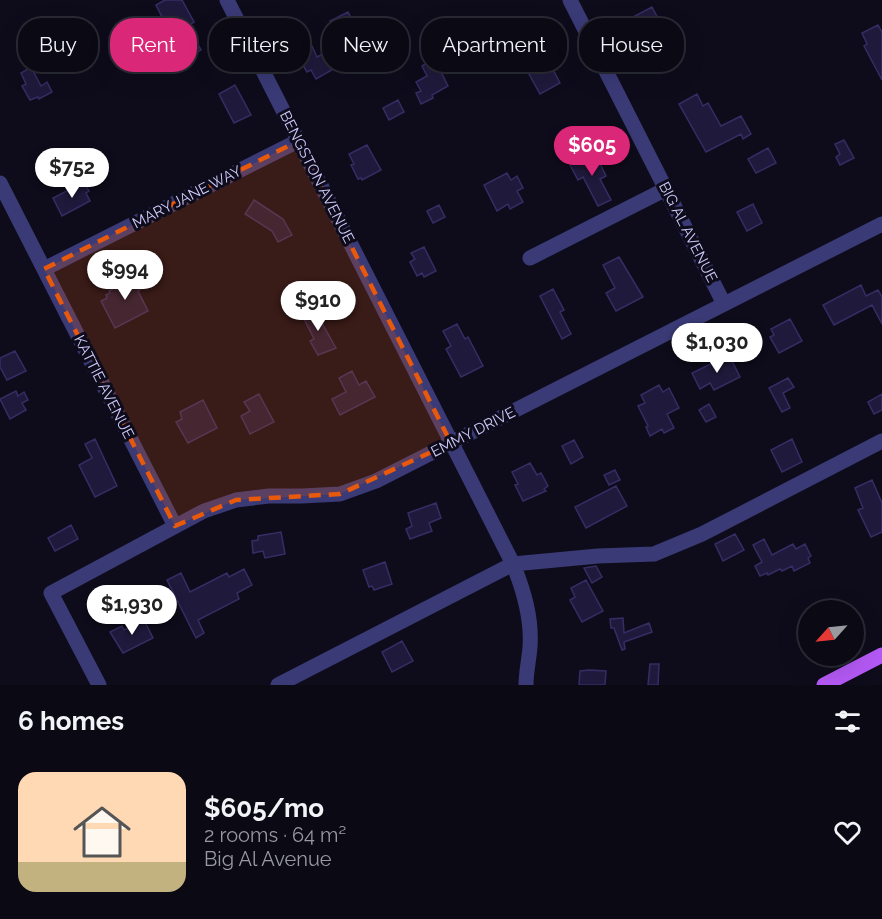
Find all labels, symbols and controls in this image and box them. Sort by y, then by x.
chip: Buy [18,18,98,72]
chip: Rent [110,18,197,72]
chip: Filters [209,18,310,72]
chip: New [322,18,409,72]
chip: Apartment [421,18,567,72]
chip: House [579,18,684,72]
street label: BENGSTON AVENUE [276,108,358,246]
pin: $605 [556,126,628,177]
text: $605 [568,133,616,157]
pin: $752 [36,148,108,199]
text: $752 [49,155,95,179]
street label: MARY JANE WAY [129,162,245,232]
street label: BIG AL AVENUE [655,179,721,285]
pin: $994 [89,250,161,301]
text: $994 [101,257,149,281]
pin: $910 [282,281,354,332]
text: $910 [295,288,341,312]
pin: $1,030 [668,323,766,374]
text: $1,030 [686,330,748,354]
street label: KATTIE AVENUE [70,332,138,442]
street label: EMMY DRIVE [428,403,518,461]
pin: $1,930 [83,585,181,636]
text: $1,930 [101,592,163,616]
north arrow [798,600,864,666]
map controls [798,600,864,666]
icon: filters [831,705,864,738]
text: 6 homes [18,706,124,736]
text: $605/mo [204,793,324,823]
icon: home [66,796,138,868]
icon: heart [831,816,864,849]
text: 2 rooms · 64 m² [204,823,346,847]
text: Big Al Avenue [204,847,332,871]

